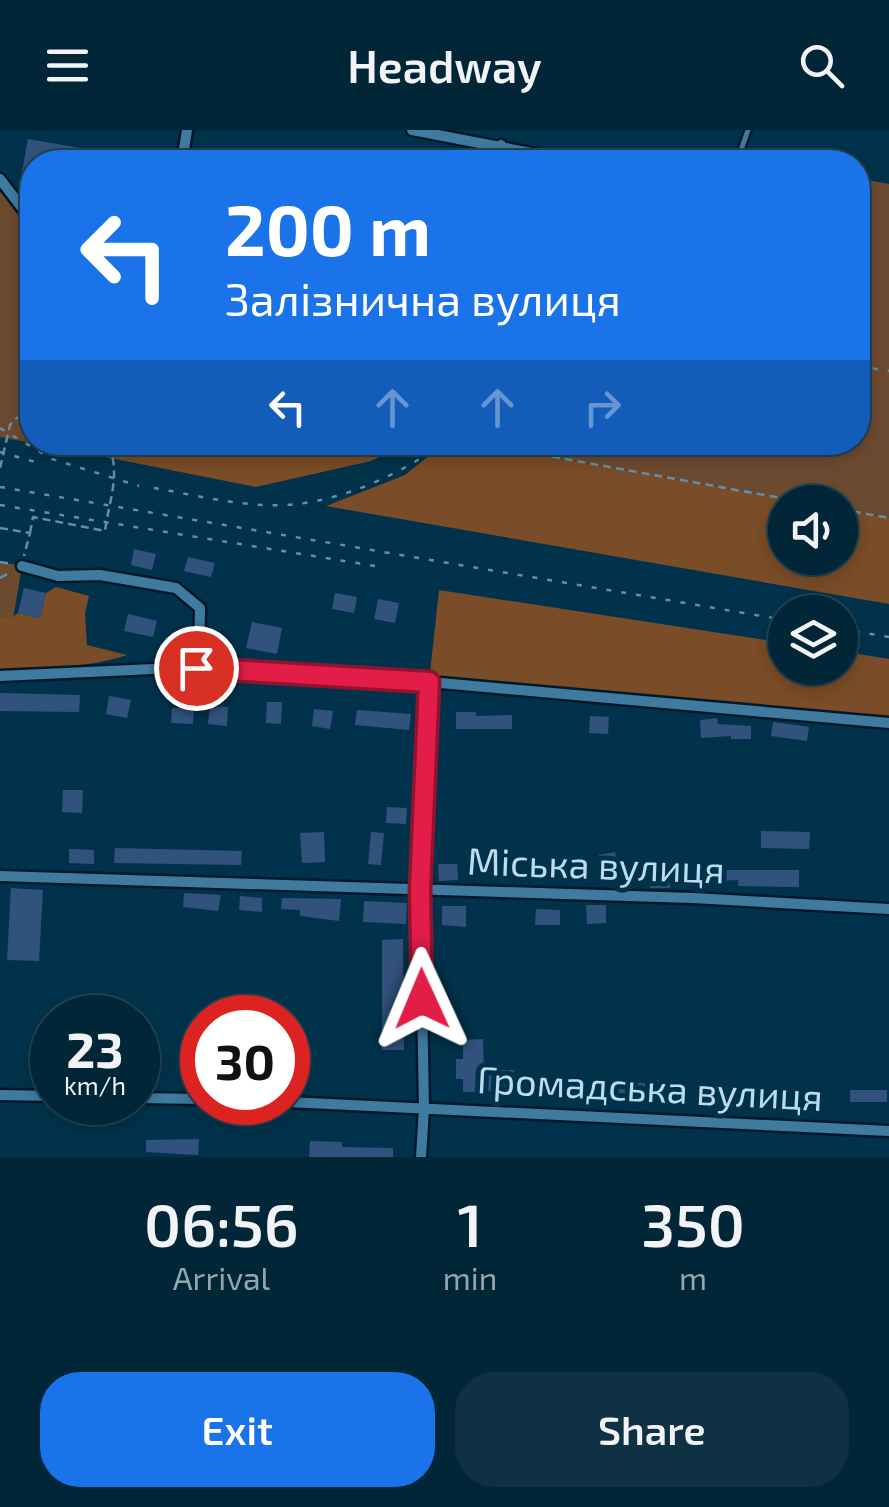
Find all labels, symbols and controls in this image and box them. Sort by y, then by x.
icon: menu [40,38,95,93]
text: Headway [347,38,542,92]
icon: search [794,38,849,93]
text: 200 m [225,186,431,270]
icon: left [60,190,190,320]
text: Залізнична вулиця [225,271,621,325]
icon: left [260,380,315,435]
icon: ahead [365,380,420,435]
icon: ahead [470,380,525,435]
icon: right [575,380,630,435]
map controls [768,485,858,685]
button: sound [768,485,858,575]
button: layers [768,595,858,685]
pin [154,626,239,711]
icon: arrive [169,641,224,696]
street label: Міська вулиця [467,837,726,891]
position arrow [370,947,474,1051]
speed limit sign: 30 [180,995,310,1125]
text: 23 [66,1018,124,1078]
street label: Громадська вулиця [476,1055,824,1119]
text: km/h [64,1070,126,1100]
text: 06:56 [144,1187,299,1259]
text: 1 [457,1187,483,1259]
text: 350 [641,1187,745,1259]
text: Arrival [173,1258,270,1296]
text: min [443,1258,497,1296]
text: m [679,1258,707,1296]
button: Exit [40,1372,435,1487]
button: Share [455,1372,849,1487]

